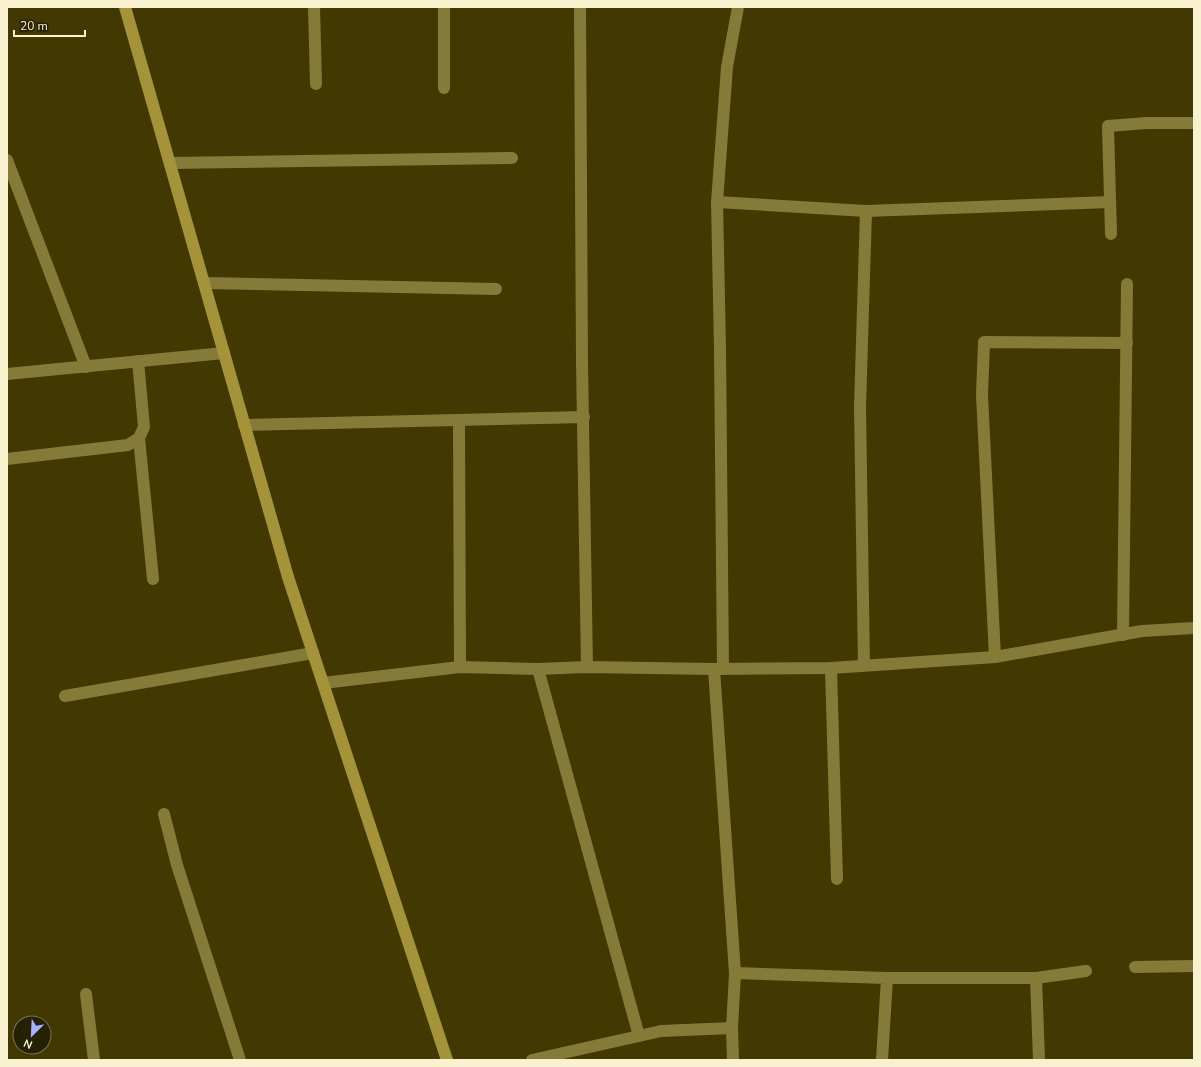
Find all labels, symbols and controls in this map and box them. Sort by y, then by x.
scale bar [14,12,85,38]
text: 20 m [20,18,48,34]
north arrow [12,1015,52,1055]
text: N [21,1035,35,1052]

